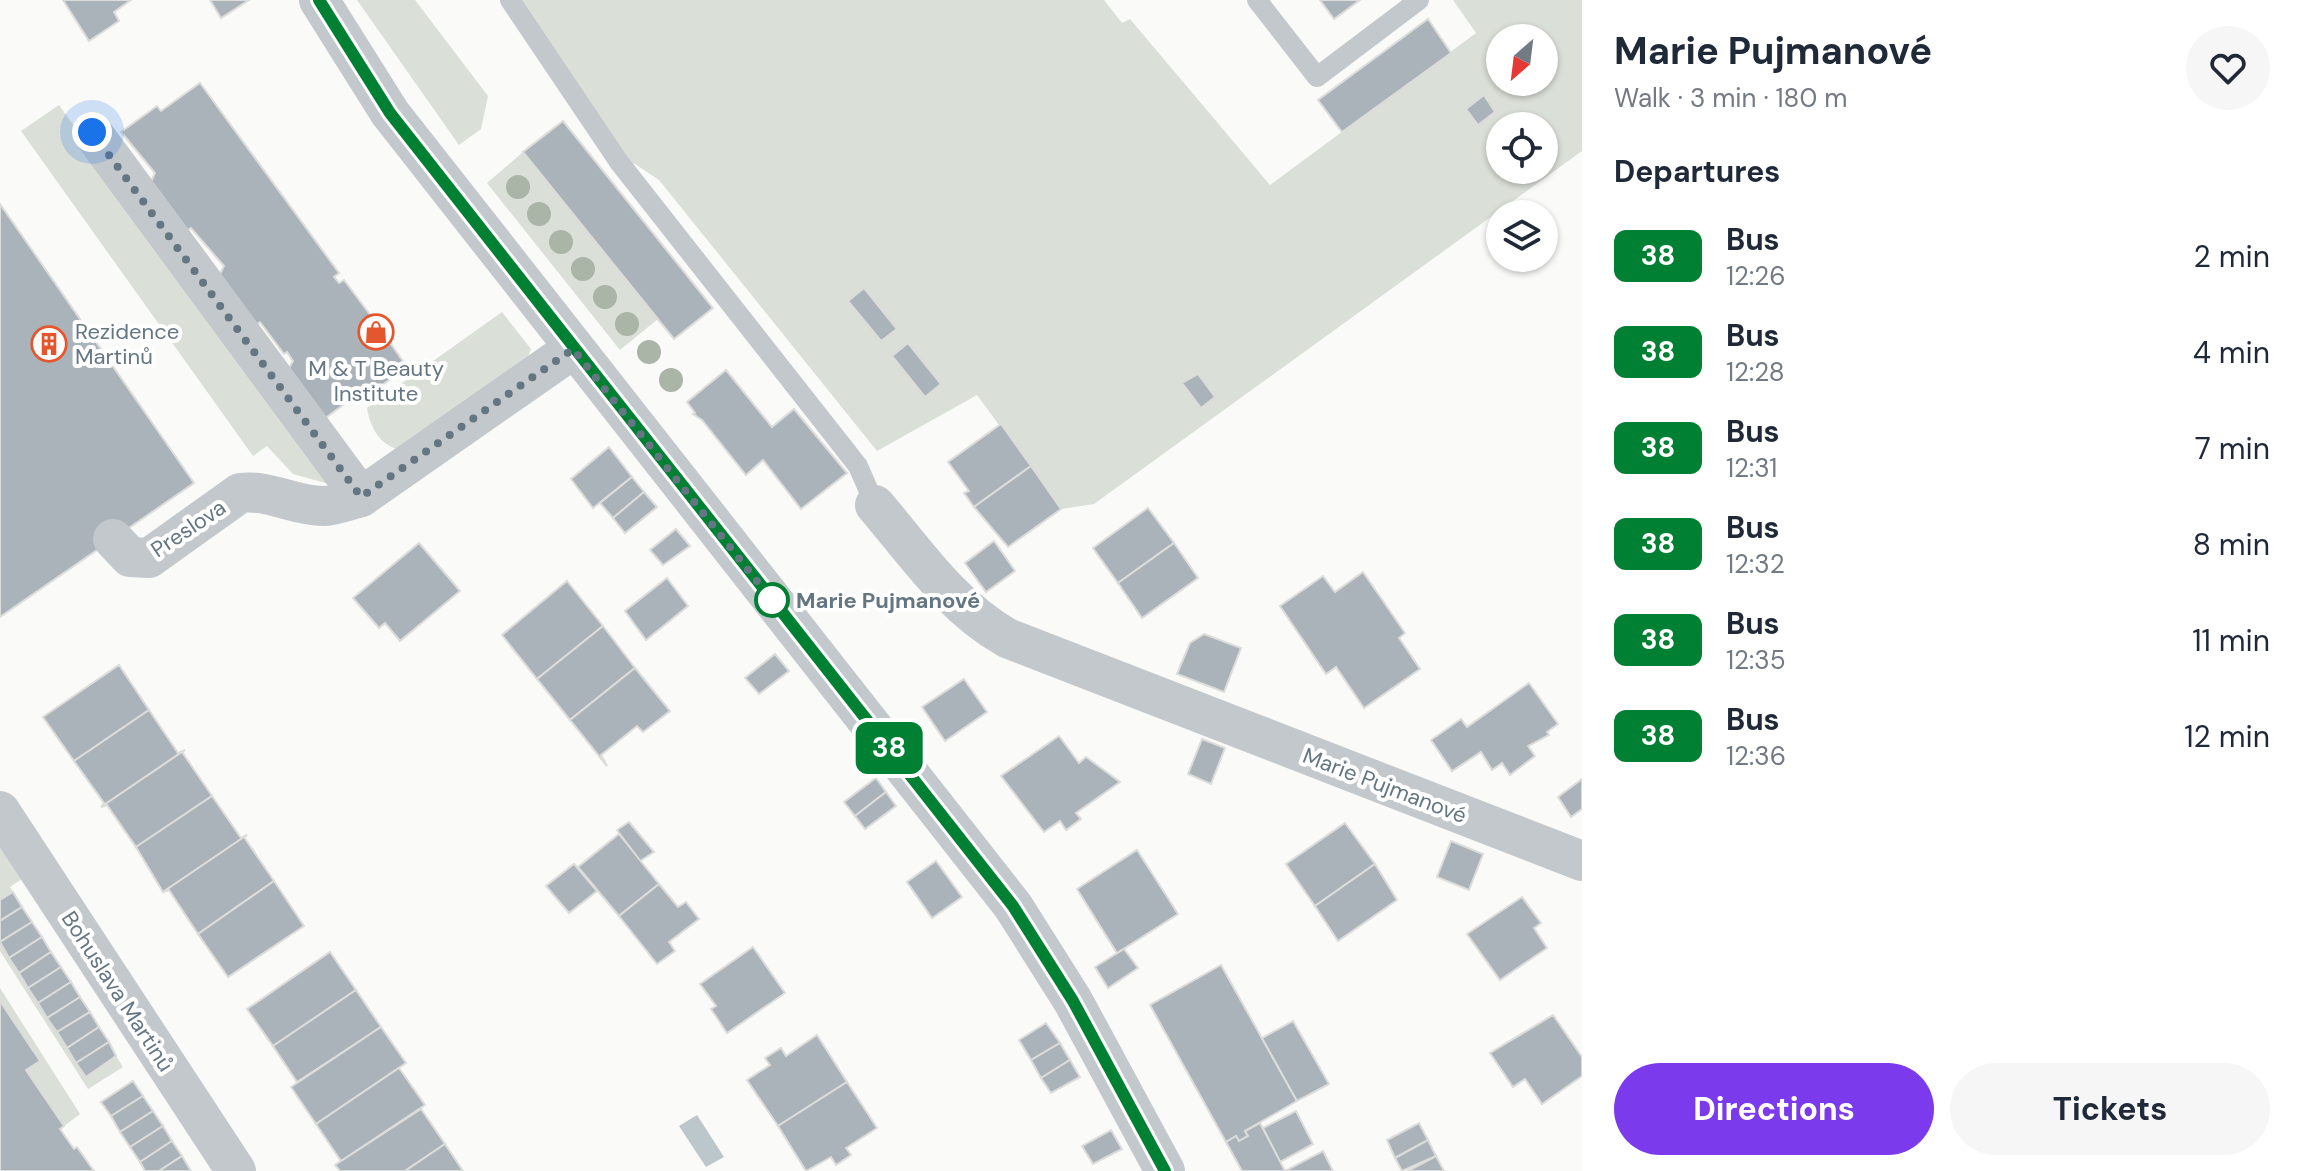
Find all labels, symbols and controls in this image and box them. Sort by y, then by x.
north arrow [1486,24,1558,96]
map controls [1486,24,1558,272]
text: Marie Pujmanové [1614,26,1932,76]
button: heart [2186,26,2270,110]
text: Walk · 3 min · 180 m [1614,81,1847,115]
your location [72,112,112,152]
button: locate [1486,112,1558,184]
text: Departures [1614,152,1780,191]
button: layers [1486,200,1558,272]
text: Bus [1726,220,1780,259]
text: 38 [1641,237,1675,274]
text: 2 min [2194,237,2270,276]
text: 12:26 [1726,259,1786,293]
shop icon: M & T Beauty Institute [357,313,395,351]
text: Bus [1726,316,1780,355]
place label: Rezidence Martinů [75,317,179,371]
building icon: Rezidence Martinů [30,325,68,363]
text: 38 [1641,333,1675,370]
text: 4 min [2193,333,2270,372]
place label: M & T Beauty Institute [308,354,444,408]
text: 12:28 [1726,355,1785,389]
text: Bus [1726,412,1780,451]
text: 38 [1641,429,1675,466]
text: 7 min [2195,429,2270,468]
text: 12:31 [1726,451,1777,485]
street label: Preslova [145,493,231,564]
text: Bus [1726,508,1780,547]
text: 38 [1641,525,1675,562]
text: 8 min [2193,525,2270,564]
text: 12:32 [1726,547,1785,581]
marker: Marie Pujmanové [755,583,789,617]
place label: Marie Pujmanové [796,586,980,615]
text: Bus [1726,604,1780,643]
text: 38 [1641,621,1675,658]
text: 11 min [2192,621,2270,660]
text: 12:35 [1726,643,1786,677]
text: Bus [1726,700,1780,739]
text: 38 [1641,717,1675,754]
text: 12 min [2184,717,2270,756]
line badge: 38 [853,722,925,774]
text: 38 [872,729,906,766]
text: 12:36 [1726,739,1786,773]
street label: Marie Pujmanové [1299,741,1471,830]
street label: Bohuslava Martinů [55,906,180,1077]
button: Directions [1614,1063,1934,1155]
button: Tickets [1950,1063,2270,1155]

